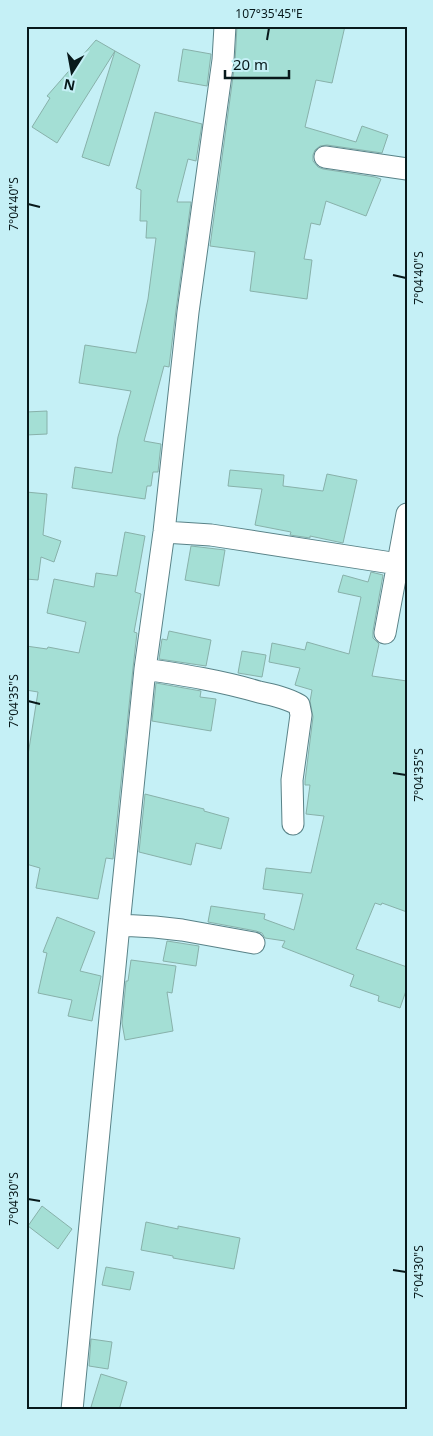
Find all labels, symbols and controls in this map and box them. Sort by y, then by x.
text: 107°35'45"E [235,5,303,22]
north arrow [48,48,98,98]
scale bar [225,48,289,80]
text: 20 m [233,54,268,74]
text: N [62,75,77,96]
text: 7°04'40"S [5,177,22,231]
text: 7°04'40"S [410,251,427,305]
text: 7°04'35"S [5,674,22,728]
text: 7°04'35"S [410,748,427,802]
text: 7°04'30"S [5,1172,22,1226]
text: 7°04'30"S [410,1245,427,1299]

